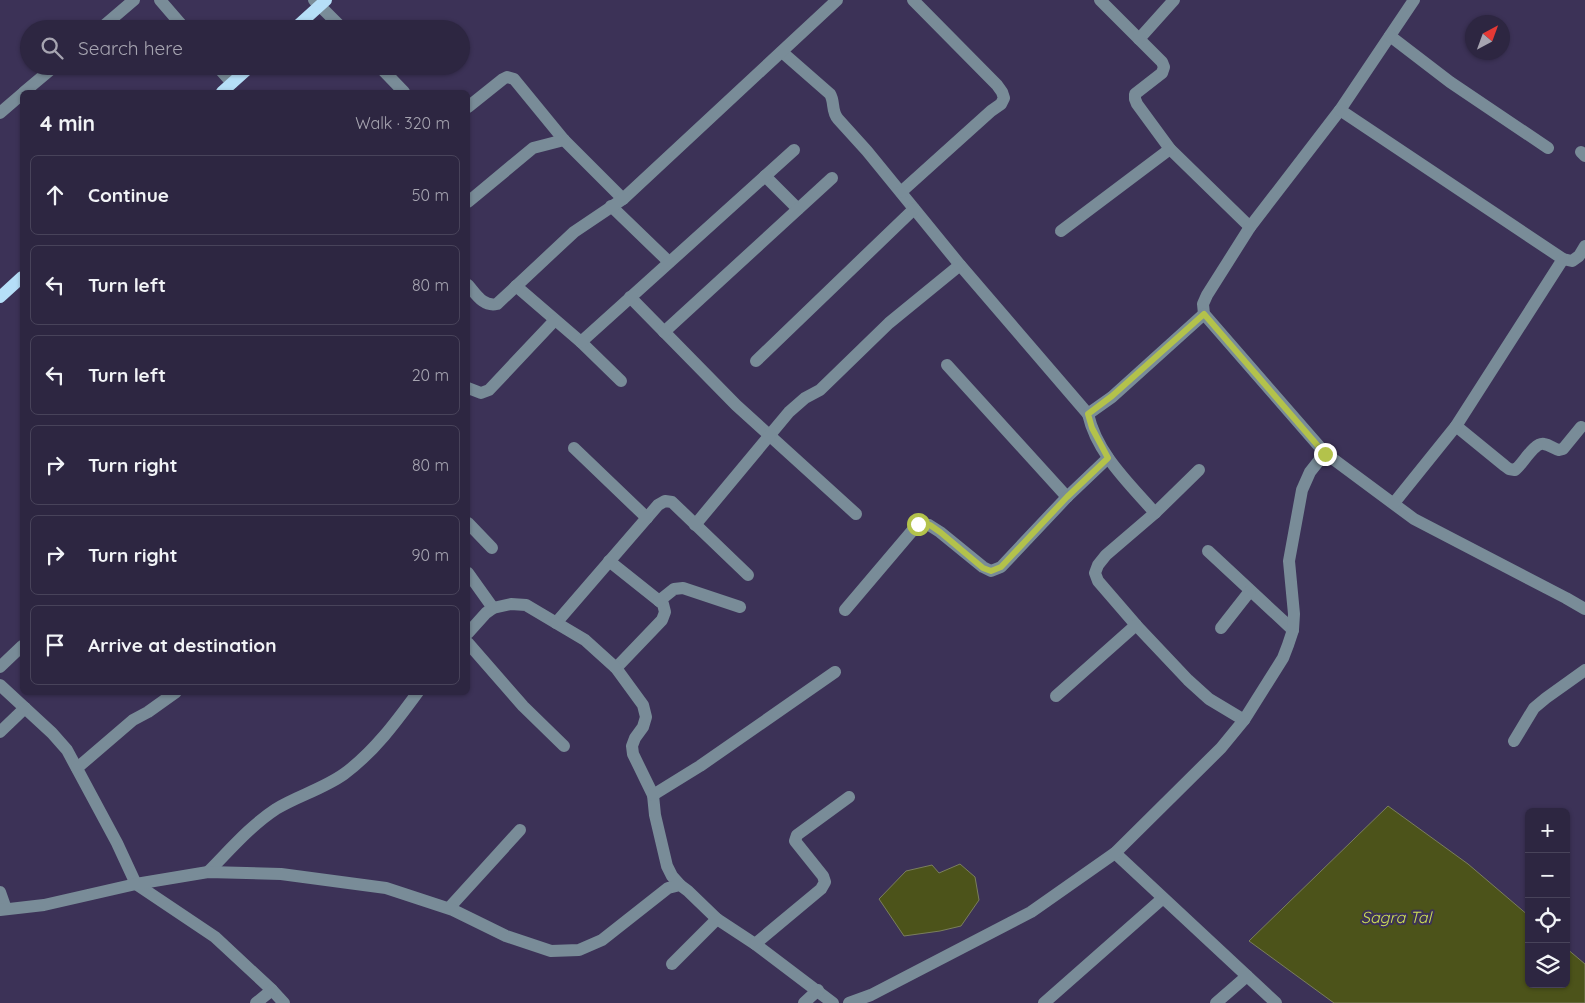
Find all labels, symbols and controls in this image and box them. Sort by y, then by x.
north arrow [1465,15,1510,60]
search box [20,20,470,75]
icon: search [38,34,66,62]
text: Search here [78,36,183,60]
text: 4 min [40,110,95,136]
text: Walk · 320 m [355,113,450,133]
icon: ahead [41,181,69,209]
text: Continue [88,183,169,207]
text: 50 m [412,185,449,205]
icon: left [41,271,69,299]
text: Turn left [88,273,166,297]
text: 80 m [412,275,449,295]
icon: left [41,361,69,389]
text: Turn left [88,363,166,387]
text: 20 m [412,365,449,385]
route end [1314,443,1337,466]
icon: right [41,451,69,479]
text: Turn right [88,453,177,477]
text: 80 m [412,455,449,475]
route start [907,513,930,536]
icon: right [41,541,69,569]
text: Turn right [88,543,177,567]
text: 90 m [412,545,449,565]
icon: arrive [41,631,69,659]
text: Arrive at destination [88,633,277,657]
map controls [1525,808,1570,988]
button: + [1525,808,1570,853]
button: − [1525,853,1570,898]
button: locate [1525,898,1570,943]
water label: Sagra Tal [1361,907,1433,927]
button: layers [1525,943,1570,988]

